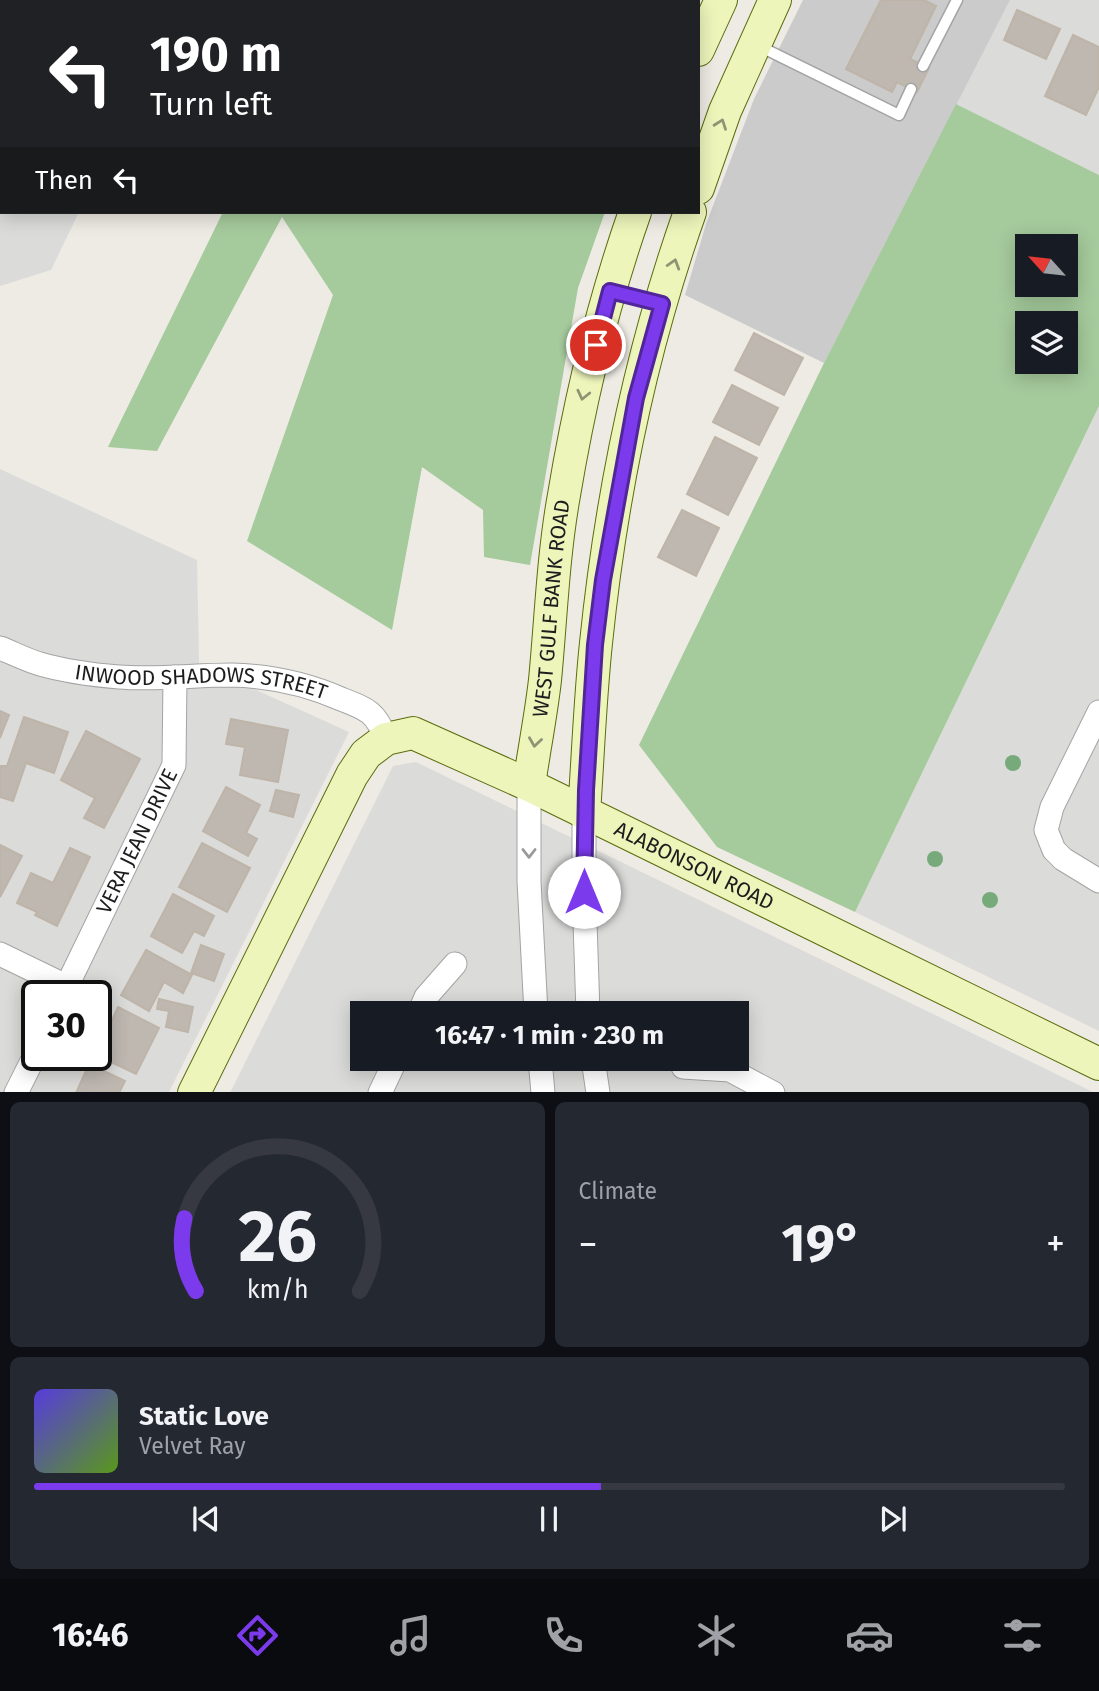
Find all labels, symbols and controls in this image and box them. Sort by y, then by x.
text: 190 m [150,25,282,84]
icon: left [35,28,126,119]
text: Turn left [150,85,272,123]
one-way arrow [713,118,727,130]
icon: left [107,161,145,199]
text: Then [35,165,93,196]
north arrow [1015,234,1078,298]
map controls [1015,234,1078,374]
one-way arrow [665,258,680,270]
button: layers [1015,311,1078,374]
pin [566,315,626,375]
icon: arrive [577,326,615,364]
one-way arrow [577,389,592,401]
street label: WEST GULF BANK ROAD [527,498,576,719]
street label: INWOOD SHADOWS STREET [73,659,331,705]
one-way arrow [528,736,543,748]
street label: VERA JEAN DRIVE [91,764,183,918]
street label: ALABONSON ROAD [610,816,778,916]
one-way arrow [521,849,537,859]
position arrow [547,855,621,929]
speed limit sign: 30 [21,980,112,1071]
text: 16:47 · 1 min · 230 m [435,1020,664,1051]
text: Climate [579,1177,657,1205]
text: 26 [238,1193,317,1280]
text: 19° [782,1212,862,1275]
text: − [579,1221,598,1267]
text: + [1046,1221,1065,1267]
text: km/h [246,1274,308,1304]
text: Static Love [139,1401,269,1432]
text: Velvet Ray [139,1432,246,1460]
icon: previous [187,1500,225,1538]
icon: pause [530,1500,568,1538]
icon: next [874,1500,912,1538]
icon: directions [233,1611,282,1660]
icon: music [386,1611,435,1660]
icon: phone [539,1611,588,1660]
icon: climate [692,1611,741,1660]
icon: car [845,1611,894,1660]
icon: filters [998,1611,1047,1660]
text: 16:46 [52,1616,129,1654]

